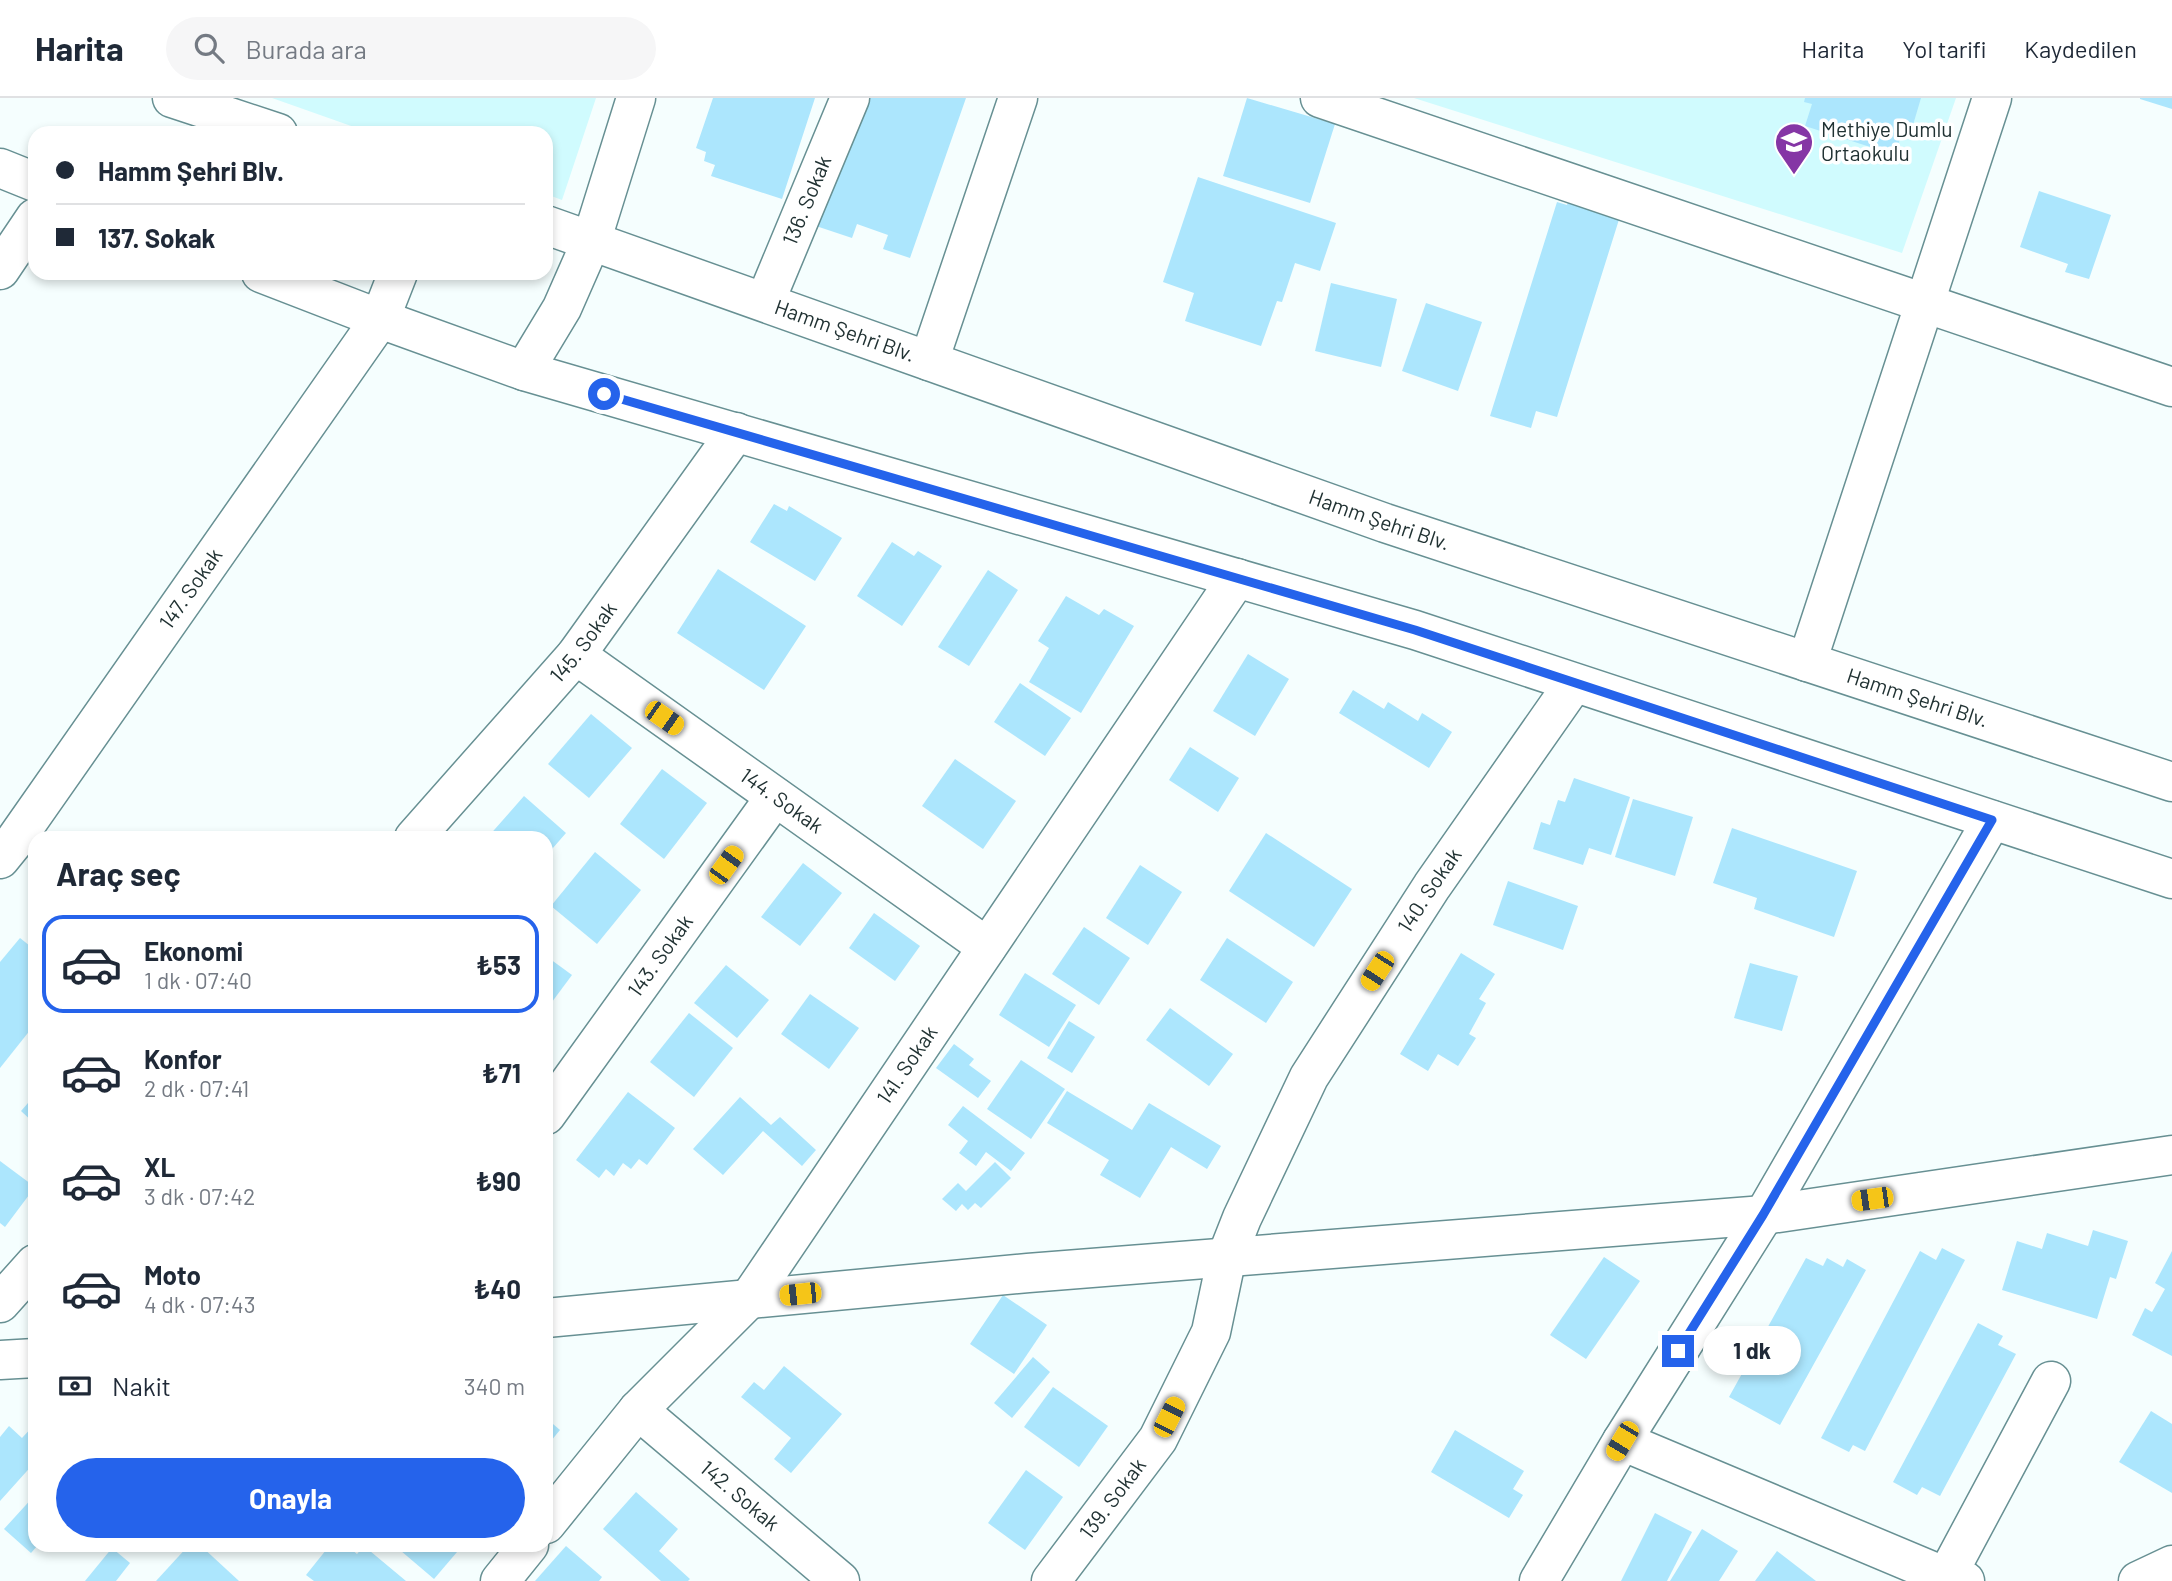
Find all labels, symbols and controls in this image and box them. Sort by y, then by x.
search box [166,17,656,80]
text: Harita [35,28,124,68]
icon: search [190,29,228,67]
text: Burada ara [246,33,367,64]
text: Harita [1801,34,1864,63]
text: Yol tarifi [1902,34,1986,63]
text: Kaydedilen [2024,34,2137,63]
place label: Methiye Dumlu Ortaokulu [1821,116,1953,165]
school or university icon: Methiye Dumlu Ortaokulu [1773,121,1815,176]
street label: 136. Sokak [776,152,836,248]
text: Hamm Şehri Blv. [98,155,284,186]
text: 137. Sokak [98,222,215,253]
street label: Hamm Şehri Blv. [772,293,919,366]
route start [588,378,620,410]
street label: Hamm Şehri Blv. [1306,483,1453,555]
street label: 147. Sokak [153,543,227,633]
street label: 145. Sokak [544,596,621,687]
street label: Hamm Şehri Blv. [1844,662,1992,732]
car [641,697,688,739]
street label: 144. Sokak [736,762,829,838]
car [706,842,747,888]
street label: 140. Sokak [1391,843,1466,937]
text: Araç seç [56,854,181,892]
street label: 143. Sokak [621,909,697,1001]
icon: car [60,933,123,996]
text: Ekonomi [144,935,243,966]
car [1357,948,1398,994]
text: ₺53 [476,949,521,980]
text: 1 dk · 07:40 [144,966,252,994]
street label: 141. Sokak [871,1020,942,1108]
icon: car [60,1041,123,1104]
text: Konfor [144,1043,222,1074]
text: ₺71 [482,1057,521,1088]
text: 2 dk · 07:41 [144,1074,249,1102]
icon: car [60,1149,123,1212]
text: XL [144,1151,175,1182]
text: ₺90 [476,1165,521,1196]
text: 3 dk · 07:42 [144,1182,255,1210]
car [1850,1186,1895,1212]
icon: car [60,1257,123,1320]
text: Moto [144,1259,201,1290]
text: ₺40 [474,1273,521,1304]
car [779,1281,822,1307]
text: 4 dk · 07:43 [144,1290,256,1318]
callout: 1 dk [1702,1326,1800,1376]
route end [1662,1335,1694,1367]
text: 1 dk [1733,1336,1771,1364]
icon: cash [56,1367,94,1405]
text: Nakit [112,1370,171,1401]
text: 340 m [464,1372,525,1400]
car [1151,1394,1188,1440]
car [1603,1418,1642,1464]
street label: 139. Sokak [1073,1453,1150,1543]
street label: 142. Sokak [696,1454,785,1535]
button: Onayla [56,1458,525,1538]

